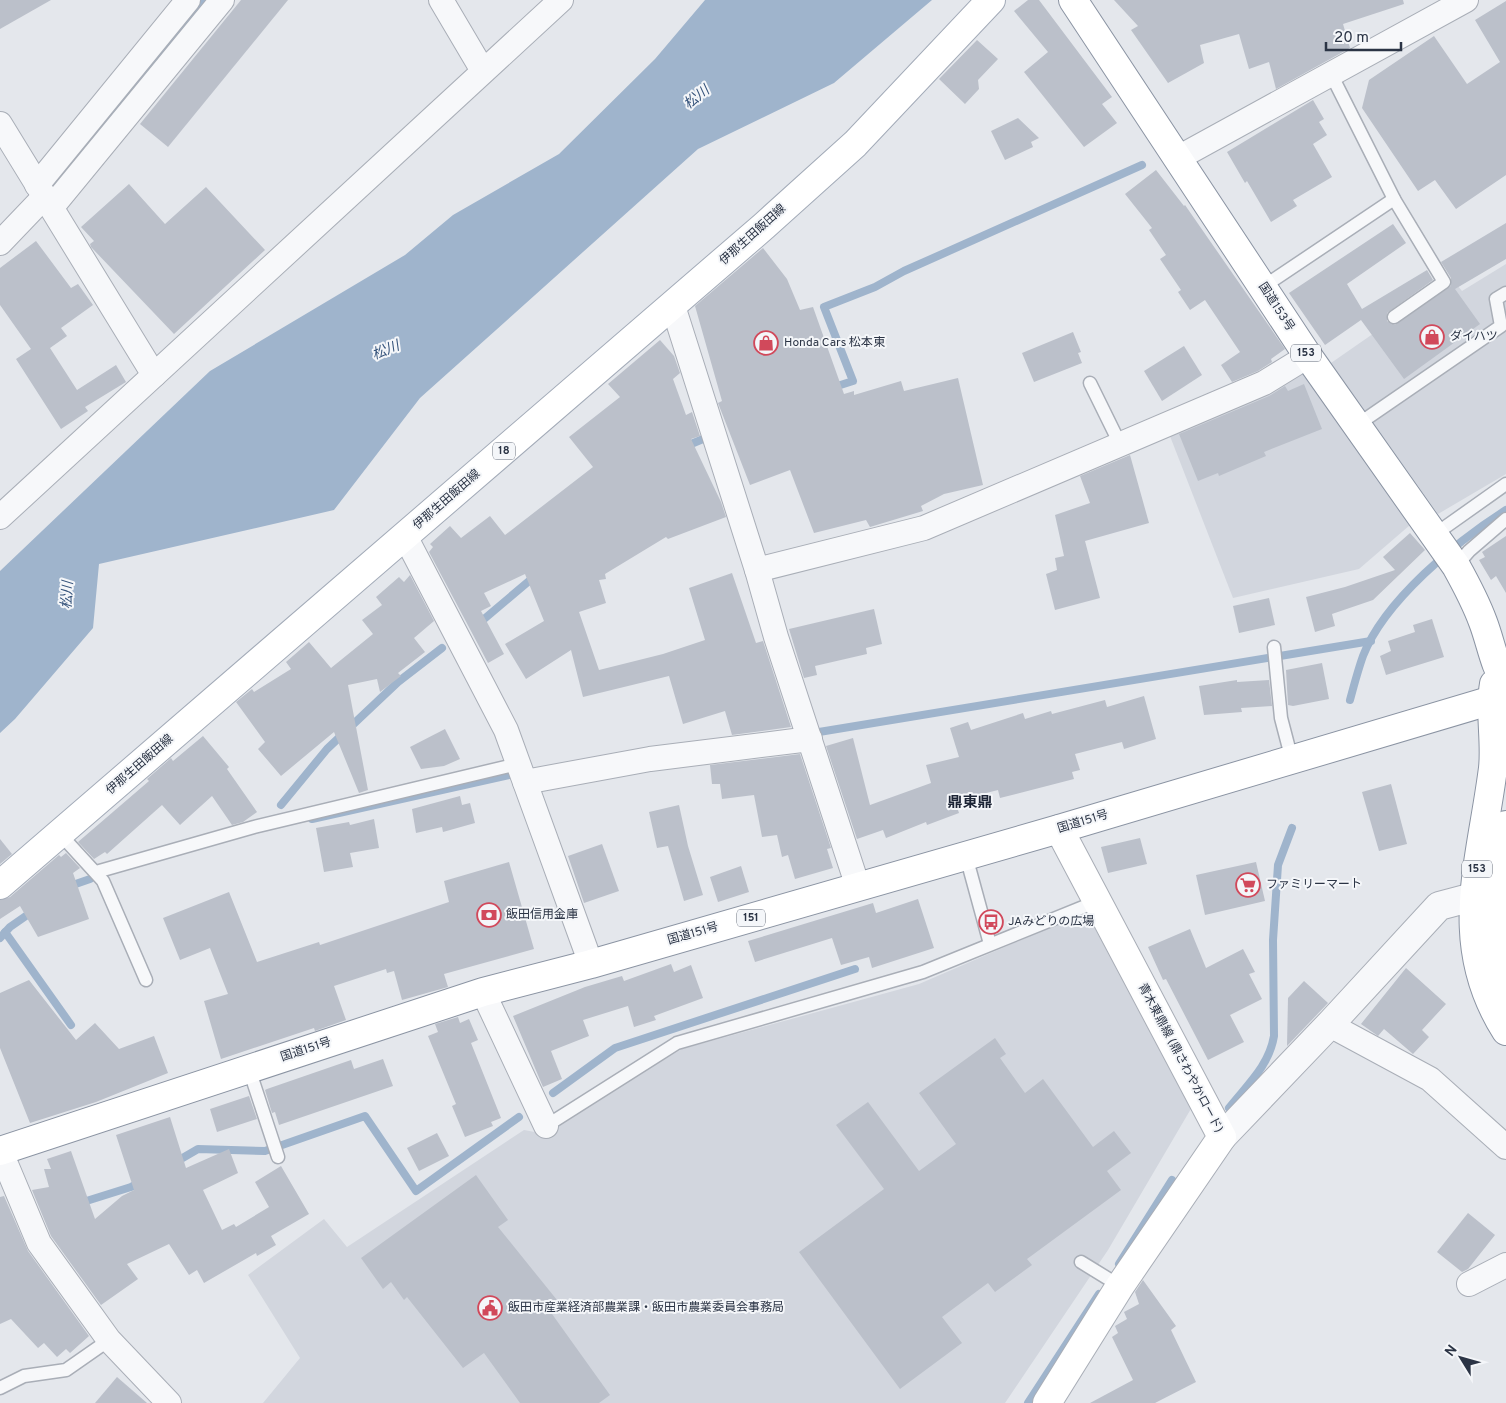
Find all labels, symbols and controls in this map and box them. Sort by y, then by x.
scale bar [1326,20,1401,52]
text: 20 m [1334,29,1369,48]
water label: 松川 [681,81,715,113]
street label: 伊那生田飯田線 [716,201,790,269]
street label: 国道153号 [1254,280,1298,334]
shop icon: ダイハツ [1419,324,1445,350]
place label: ダイハツ [1450,329,1498,345]
shop icon: Honda Cars 松本東 [753,330,779,356]
place label: Honda Cars 松本東 [784,335,885,351]
water label: 松川 [370,337,404,364]
road number: 153 [1291,344,1321,362]
road number: 18 [493,442,515,460]
street label: 伊那生田飯田線 [410,466,484,534]
water label: 松川 [59,579,77,609]
street label: 伊那生田飯田線 [103,731,177,799]
district label: 鼎東鼎 [947,794,993,813]
street label: 国道151号 [1056,807,1110,837]
road number: 153 [1462,861,1492,878]
supermarket icon: ファミリーマート [1235,872,1261,898]
place label: ファミリーマート [1266,877,1362,893]
bank icon: 飯田信用金庫 [476,902,502,928]
place label: 飯田信用金庫 [506,907,578,923]
bus stop icon: JAみどりの広場 [978,909,1004,935]
road number: 151 [737,910,765,926]
place label: JAみどりの広場 [1008,914,1094,930]
street label: 国道151号 [666,919,720,949]
street label: 青木東鼎線 (鼎さわやかロード) [1134,980,1226,1136]
street label: 国道151号 [279,1034,333,1066]
public building icon: 飯田市産業経済部農業課・飯田市農業委員会事務局 [477,1295,503,1321]
place label: 飯田市産業経済部農業課・飯田市農業委員会事務局 [508,1300,784,1316]
north arrow [1436,1333,1486,1383]
text: N [1442,1342,1462,1360]

